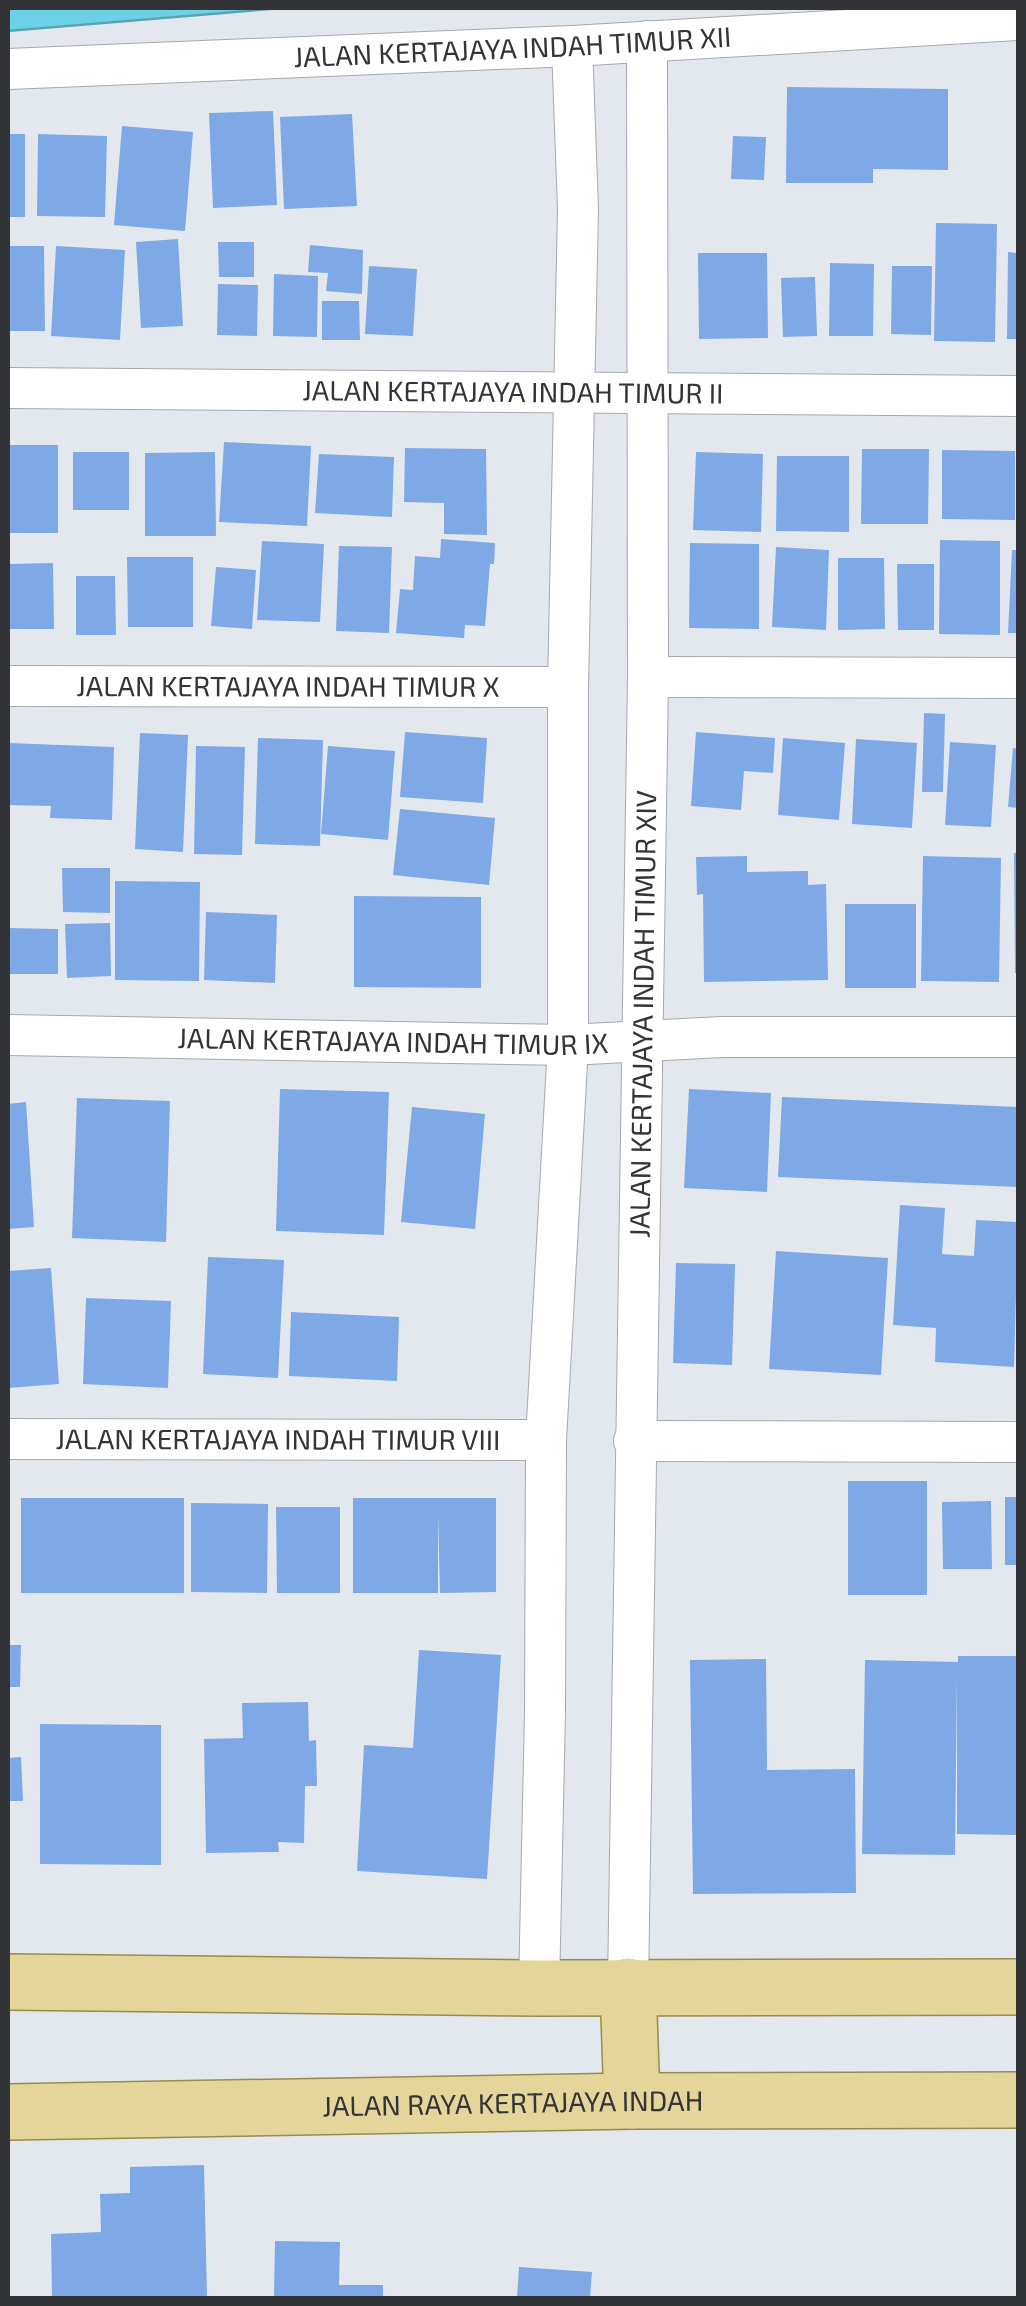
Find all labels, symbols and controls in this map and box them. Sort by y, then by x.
street label: JALAN KERTAJAYA INDAH TIMUR XII [293,19,732,73]
street label: JALAN KERTAJAYA INDAH TIMUR II [302,372,724,410]
street label: JALAN KERTAJAYA INDAH TIMUR X [76,668,500,703]
street label: JALAN KERTAJAYA INDAH TIMUR XIV [621,790,662,1238]
street label: JALAN KERTAJAYA INDAH TIMUR IX [177,1020,609,1061]
street label: JALAN KERTAJAYA INDAH TIMUR VIII [56,1421,500,1456]
street label: JALAN RAYA KERTAJAYA INDAH [322,2083,703,2122]

